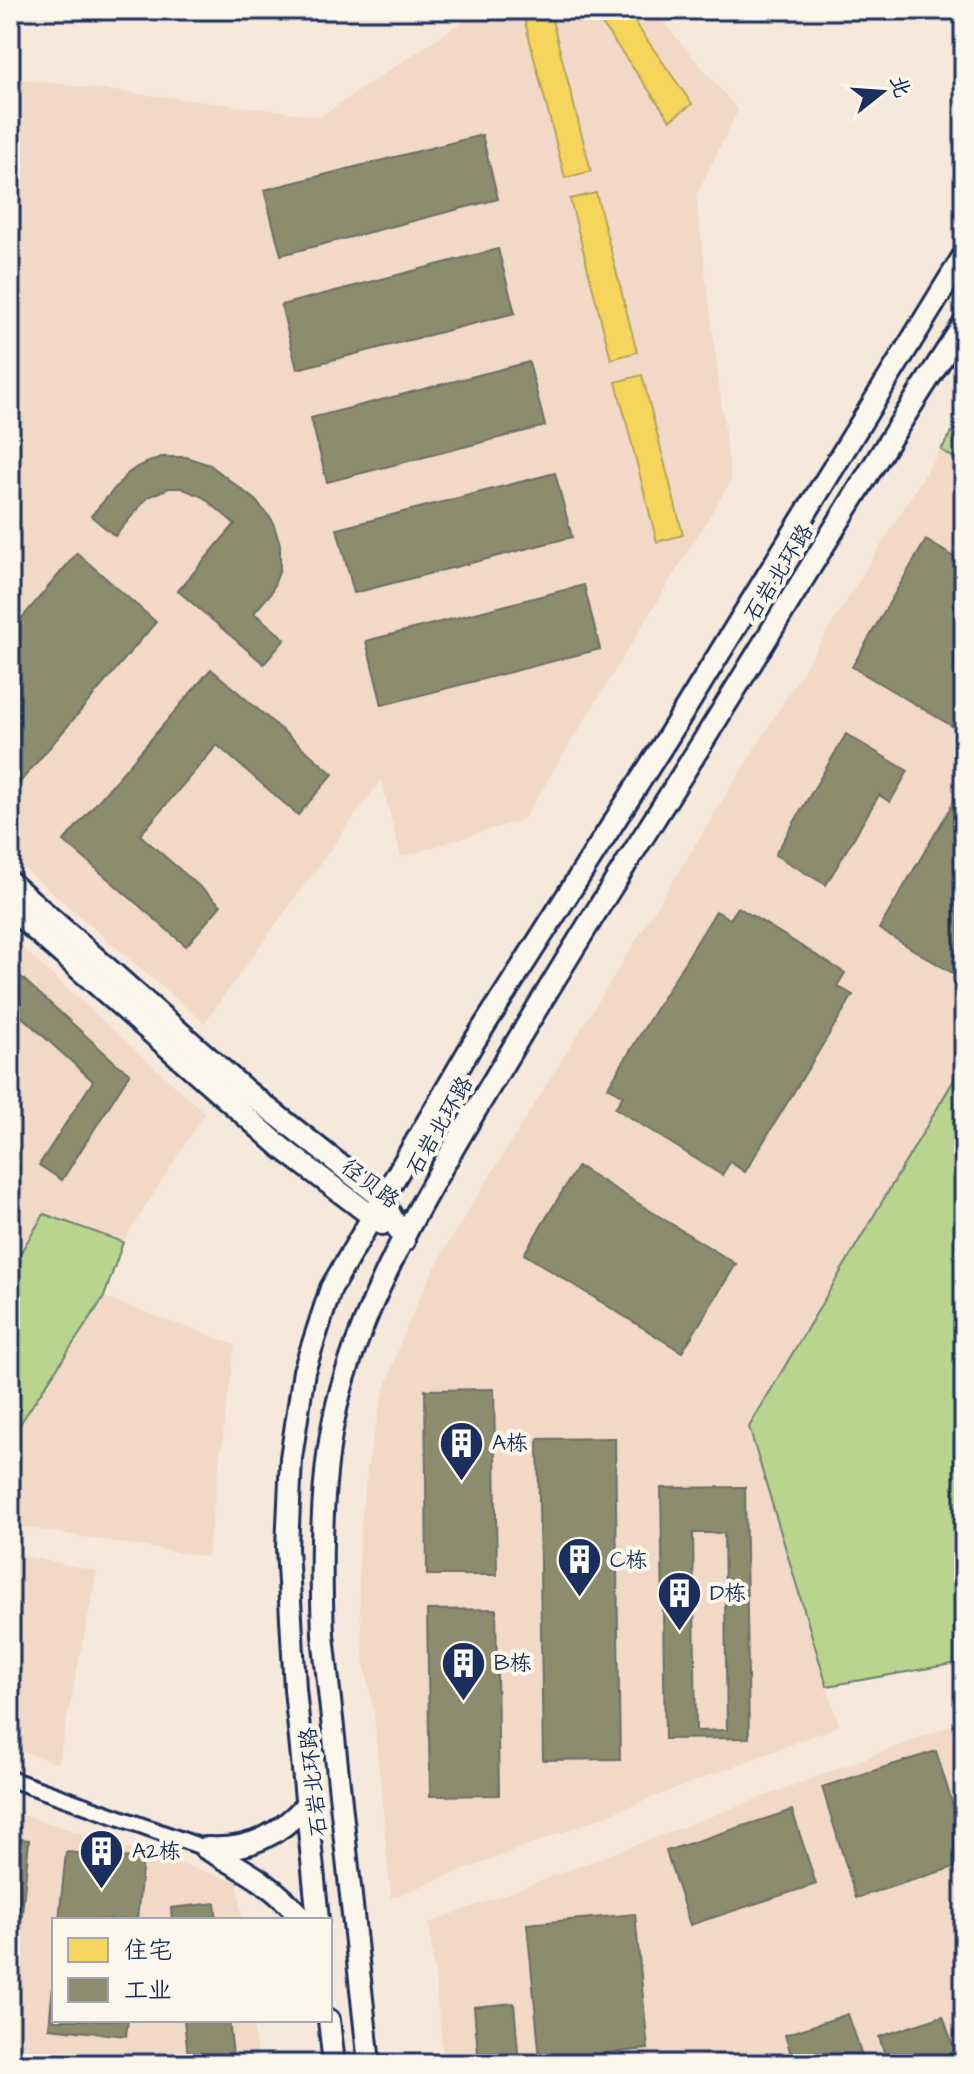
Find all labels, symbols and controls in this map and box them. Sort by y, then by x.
north arrow [842,52,922,132]
text: 北 [882,72,918,102]
street label: 石岩北环路 [737,518,821,628]
street label: 石岩北环路 [399,1071,481,1181]
street label: 径贝路 [334,1152,406,1216]
building icon: A栋 [437,1419,485,1482]
place label: A栋 [492,1428,528,1459]
building icon: C栋 [555,1536,603,1599]
place label: C栋 [610,1545,648,1576]
building icon: D栋 [655,1569,703,1632]
place label: D栋 [710,1578,746,1609]
building icon: B栋 [439,1639,487,1702]
place label: B栋 [494,1648,532,1679]
street label: 石岩北环路 [293,1726,335,1838]
building icon: A2栋 [77,1827,125,1890]
place label: A2栋 [132,1836,181,1867]
legend [52,1918,332,2022]
text: 住宅 [124,1934,172,1968]
text: 工业 [124,1974,172,2008]

